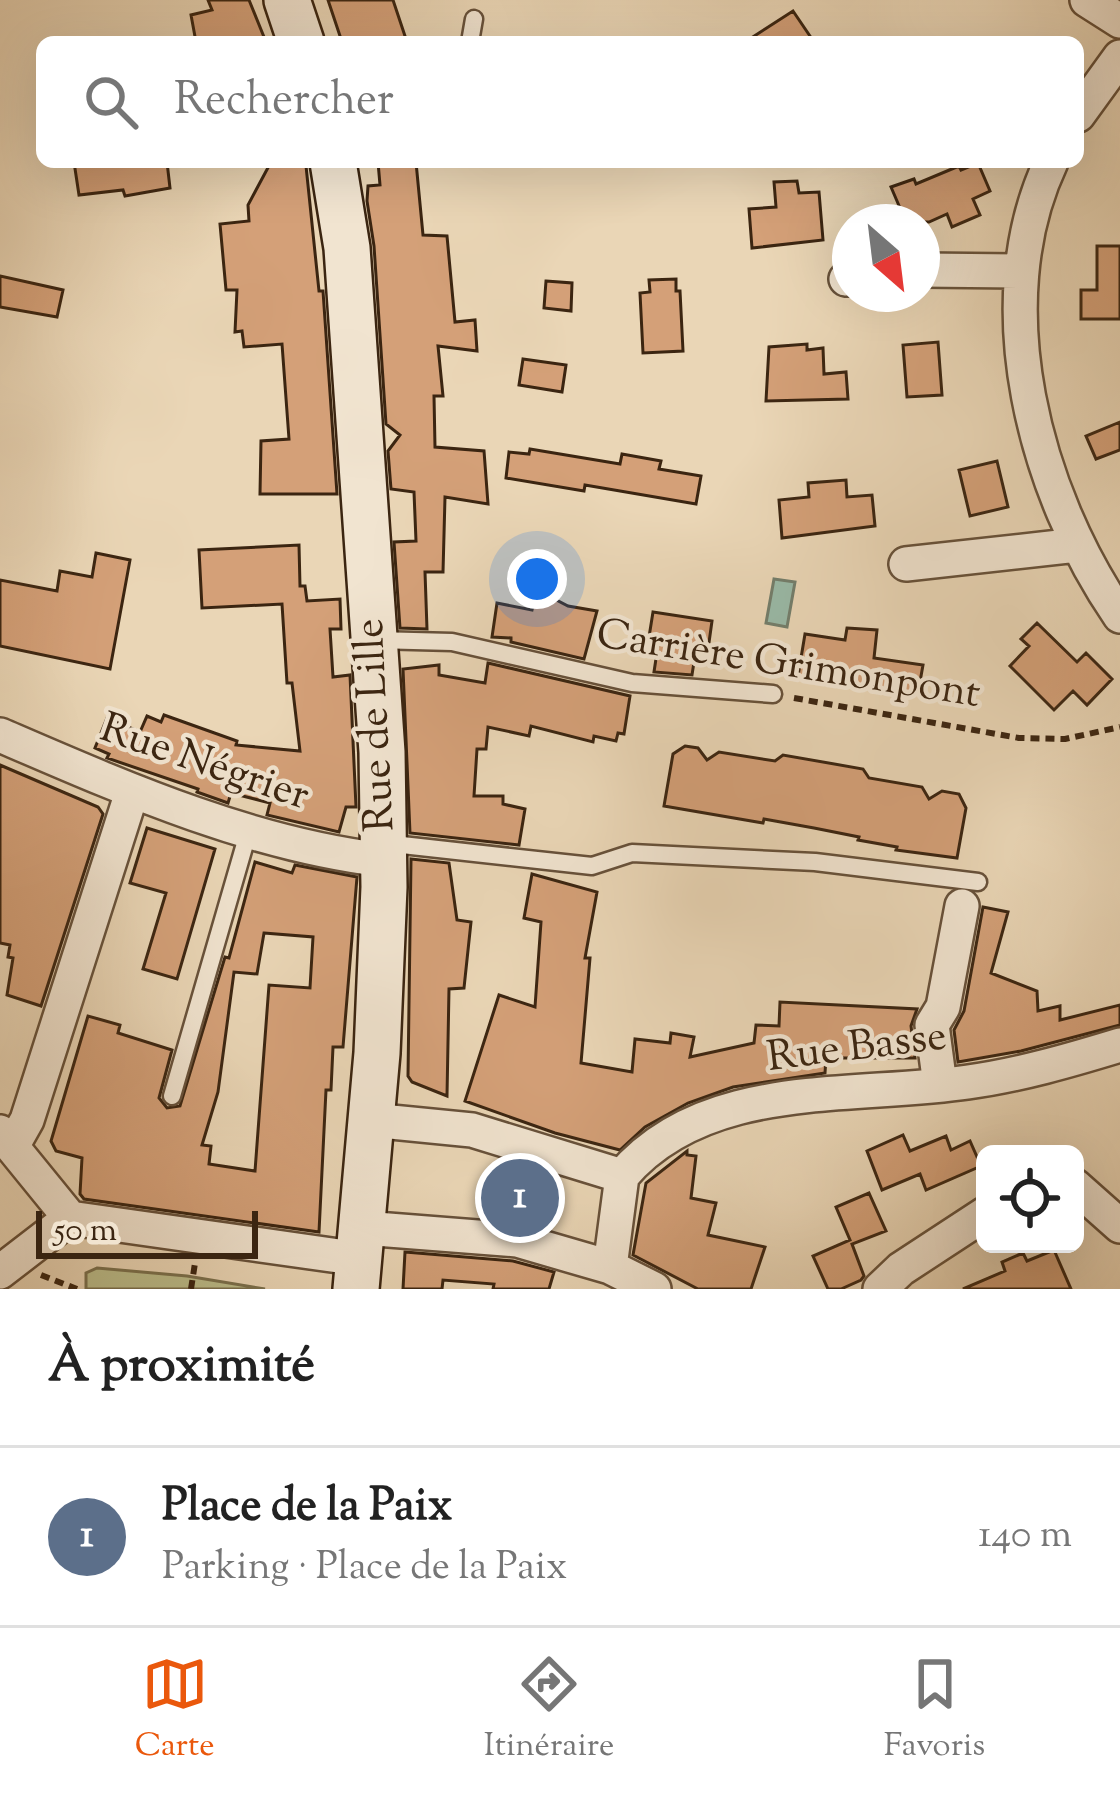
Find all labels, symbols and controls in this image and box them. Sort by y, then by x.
search box [36,36,1084,168]
icon: search [78,69,144,135]
text: Rechercher [174,70,394,135]
north arrow [832,204,940,312]
your location [507,549,567,609]
street label: Carrière Grimonpont [592,606,984,726]
street label: Rue de Lille [341,617,413,833]
street label: Rue Négrier [91,700,317,828]
street label: Rue Basse [764,1008,950,1090]
map controls [976,1145,1084,1253]
button: locate [976,1145,1084,1253]
pin: 1 [481,1153,559,1243]
scale bar [36,1205,258,1258]
text: 50 m [54,1208,117,1256]
text: À proximité [48,1331,315,1404]
text: Place de la Paix [162,1476,452,1541]
text: 1 [80,1509,94,1565]
text: 140 m [978,1509,1072,1565]
text: Parking · Place de la Paix [162,1541,567,1597]
tab: Carte [135,1651,215,1771]
tab: Itinéraire [484,1651,614,1771]
tab: Favoris [884,1651,985,1771]

